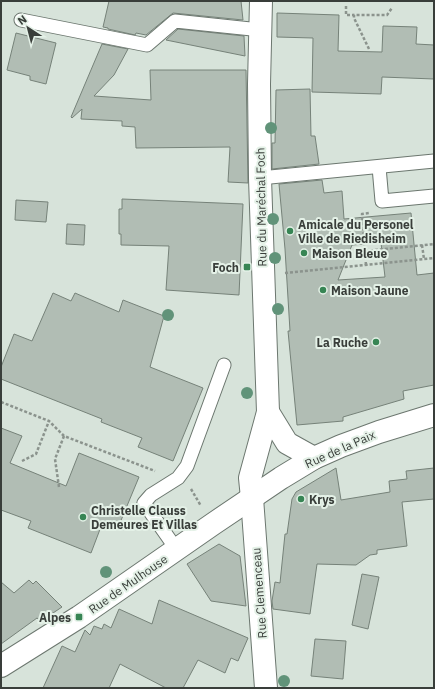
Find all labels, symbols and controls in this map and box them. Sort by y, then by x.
north arrow [8,8,48,48]
text: N [15,12,29,28]
street label: Rue du Maréchal Foch [252,147,270,267]
place label: Amicale du Personel Ville de Riedisheim [298,217,414,246]
marker: Amicale du Personel Ville de Riedisheim [285,226,295,236]
place label: Maison Bleue [312,246,387,261]
marker: Maison Bleue [299,248,309,258]
place label: Foch [212,260,239,275]
marker: Foch [242,262,252,272]
place label: Maison Jaune [331,283,409,298]
marker: Maison Jaune [318,285,328,295]
place label: La Ruche [317,335,368,350]
marker: La Ruche [371,337,381,347]
street label: Rue de la Paix [302,427,378,471]
place label: Krys [309,492,335,507]
marker: Krys [296,494,306,504]
place label: Christelle Clauss Demeures Et Villas [91,503,197,532]
marker: Christelle Clauss Demeures Et Villas [78,512,88,522]
street label: Rue Clemenceau [248,547,270,639]
street label: Rue de Mulhouse [86,551,171,617]
place label: Alpes [39,610,71,625]
marker: Alpes [74,612,84,622]

